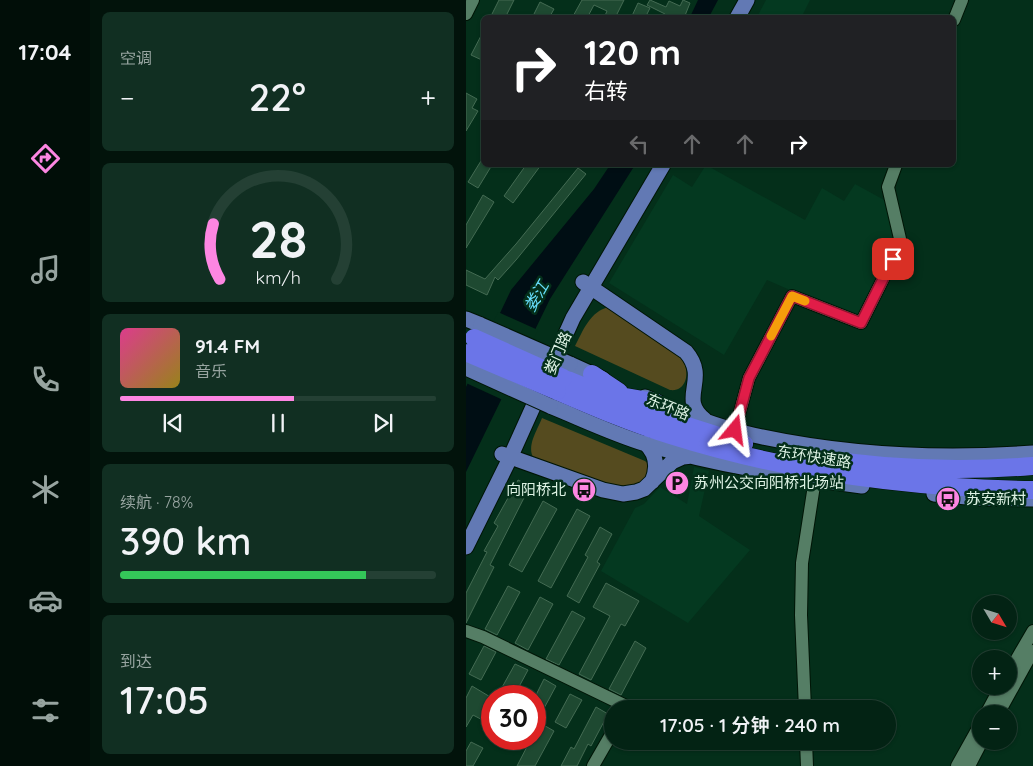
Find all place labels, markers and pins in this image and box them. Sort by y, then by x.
pin [872,238,914,280]
parking icon: 苏州公交向阳桥北场站 [664,470,690,496]
place label: 苏州公交向阳桥北场站 [694,473,844,492]
bus stop icon: 向阳桥北 [571,477,597,503]
place label: 向阳桥北 [506,480,566,499]
bus stop icon: 苏安新村 [935,486,961,512]
place label: 苏安新村 [966,489,1026,508]

